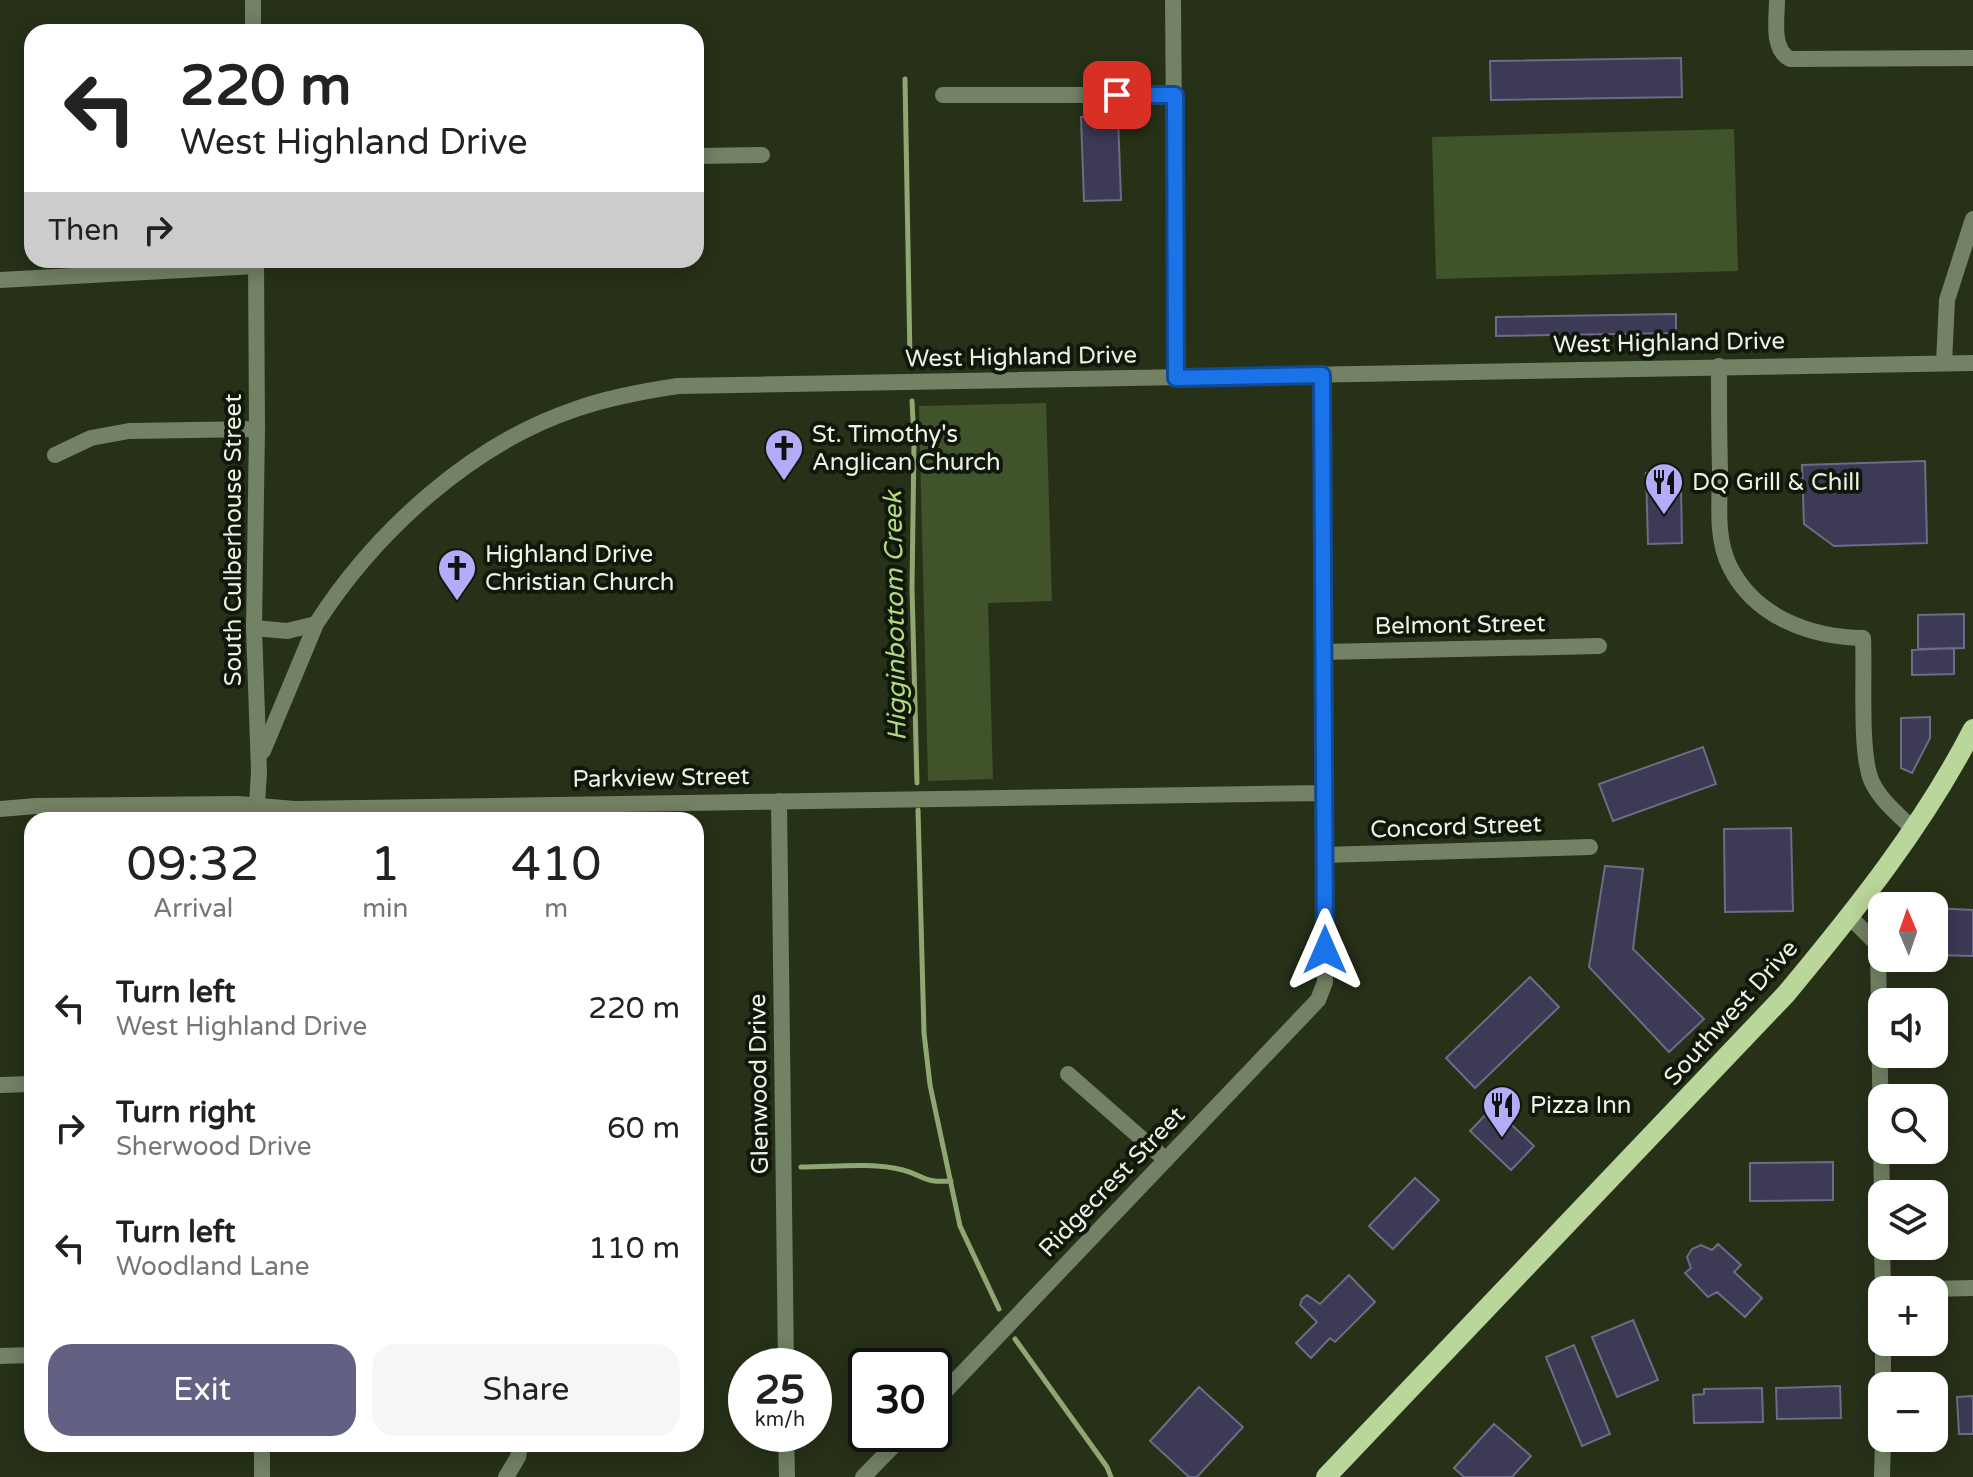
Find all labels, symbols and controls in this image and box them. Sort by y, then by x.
text: 220 m [180,53,351,120]
icon: left [48,56,152,160]
pin [1083,61,1151,129]
icon: arrive [1095,73,1139,117]
text: West Highland Drive [180,121,528,164]
icon: right [136,208,180,252]
text: Then [48,212,120,249]
street label: West Highland Drive [1553,326,1785,360]
street label: West Highland Drive [905,340,1137,374]
street label: South Culberhouse Street [219,394,248,686]
place label: St. Timothy's Anglican Church [812,420,1001,477]
church icon: St. Timothy's Anglican Church [763,427,805,482]
restaurant icon: DQ Grill & Chill [1643,461,1685,516]
place label: DQ Grill & Chill [1692,468,1860,497]
water label: Higginbottom Creek [877,489,913,741]
place label: Highland Drive Christian Church [485,540,674,597]
church icon: Highland Drive Christian Church [436,547,478,602]
street label: Belmont Street [1374,609,1546,641]
street label: Parkview Street [572,762,750,794]
street label: Concord Street [1370,810,1542,844]
text: 09:32 [127,836,260,894]
text: 1 [370,836,400,894]
text: 410 [511,836,601,894]
north arrow [1868,892,1948,972]
map controls [1868,892,1948,1452]
text: Arrival [153,893,233,924]
text: min [362,893,408,924]
text: m [544,893,568,924]
position arrow [1283,908,1367,992]
street label: Southwest Drive [1658,934,1804,1092]
text: Turn left [116,974,235,1011]
icon: left [48,986,92,1030]
button: sound [1868,988,1948,1068]
text: 220 m [588,990,680,1027]
street label: Glenwood Drive [743,993,775,1175]
text: West Highland Drive [116,1011,367,1042]
restaurant icon: Pizza Inn [1481,1084,1523,1139]
button: search [1868,1084,1948,1164]
place label: Pizza Inn [1530,1091,1631,1120]
text: Turn right [116,1094,256,1131]
street label: Ridgecrest Street [1033,1101,1191,1263]
icon: right [48,1106,92,1150]
text: 60 m [607,1110,680,1147]
text: Sherwood Drive [116,1131,312,1162]
button: layers [1868,1180,1948,1260]
text: Turn left [116,1214,235,1251]
icon: left [48,1226,92,1270]
text: 110 m [588,1230,680,1267]
text: Woodland Lane [116,1251,309,1282]
button: + [1868,1276,1948,1356]
button: Exit [48,1344,356,1436]
button: Share [372,1344,680,1436]
speed limit sign: 30 [848,1348,952,1452]
text: 25 [755,1366,805,1414]
button: − [1868,1372,1948,1452]
text: km/h [755,1408,805,1432]

